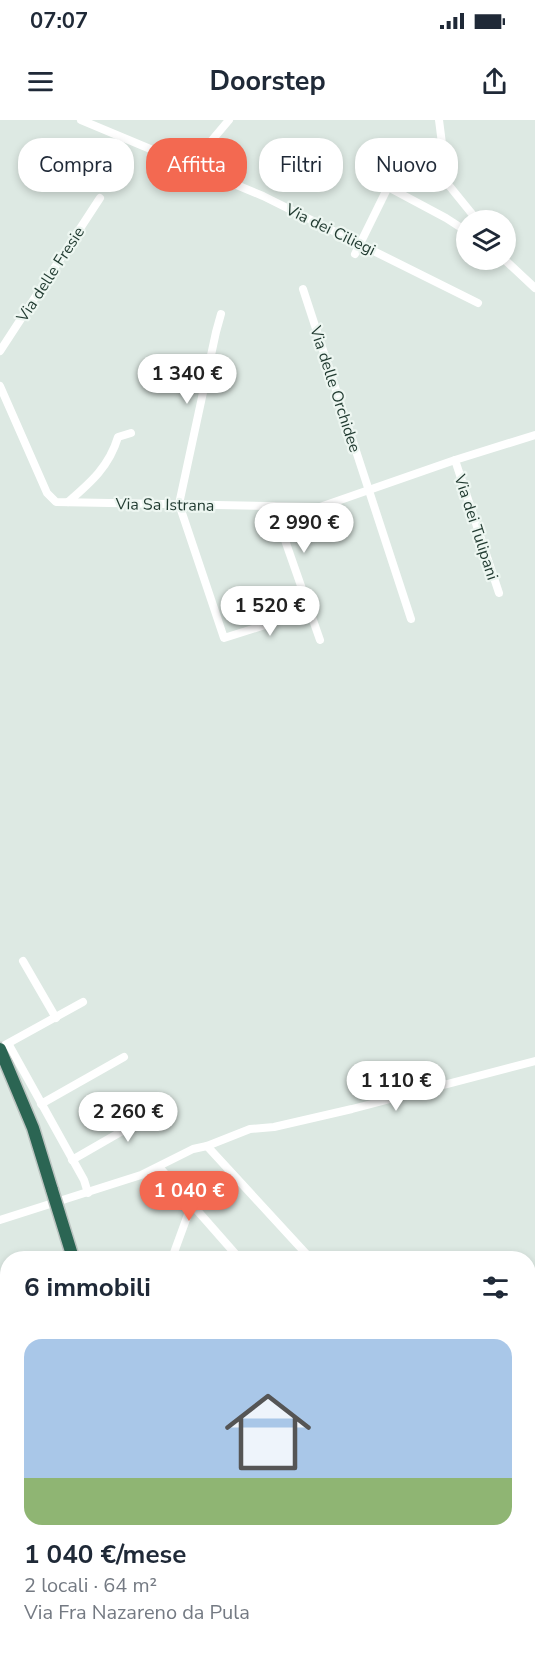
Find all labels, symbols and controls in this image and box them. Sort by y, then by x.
text: 07:07 [30,6,88,36]
text: Doorstep [209,63,326,100]
icon: menu [24,65,57,98]
icon: share [478,65,511,98]
chip: Compra [18,138,134,192]
chip: Affitta [146,138,247,192]
chip: Filtri [259,138,343,192]
chip: Nuovo [355,138,458,192]
street label: Via dei Ciliegi [281,198,379,261]
map controls [456,210,516,270]
button: layers [456,210,516,270]
street label: Via delle Fresie [11,222,90,327]
street label: Via delle Orchidee [304,322,366,455]
pin: 1 340 € [132,354,242,405]
text: 1 340 € [152,360,222,387]
street label: Via dei Tulipani [448,471,503,583]
street label: Via Sa Istrana [114,493,215,517]
pin: 2 990 € [249,503,359,554]
text: 2 990 € [269,509,339,536]
pin: 1 520 € [215,586,325,637]
text: 1 520 € [235,592,305,619]
pin: 1 110 € [341,1061,451,1112]
text: 1 110 € [361,1067,431,1094]
pin: 2 260 € [73,1092,183,1143]
text: 2 260 € [93,1098,163,1125]
pin: 1 040 € [134,1171,244,1222]
text: 1 040 € [154,1177,224,1204]
text: 6 immobili [24,1270,151,1305]
icon: filters [479,1271,512,1304]
icon: home [214,1378,322,1486]
text: 1 040 €/mese [24,1537,186,1572]
text: 2 locali · 64 m² [24,1572,157,1599]
text: Via Fra Nazareno da Pula [24,1599,250,1626]

